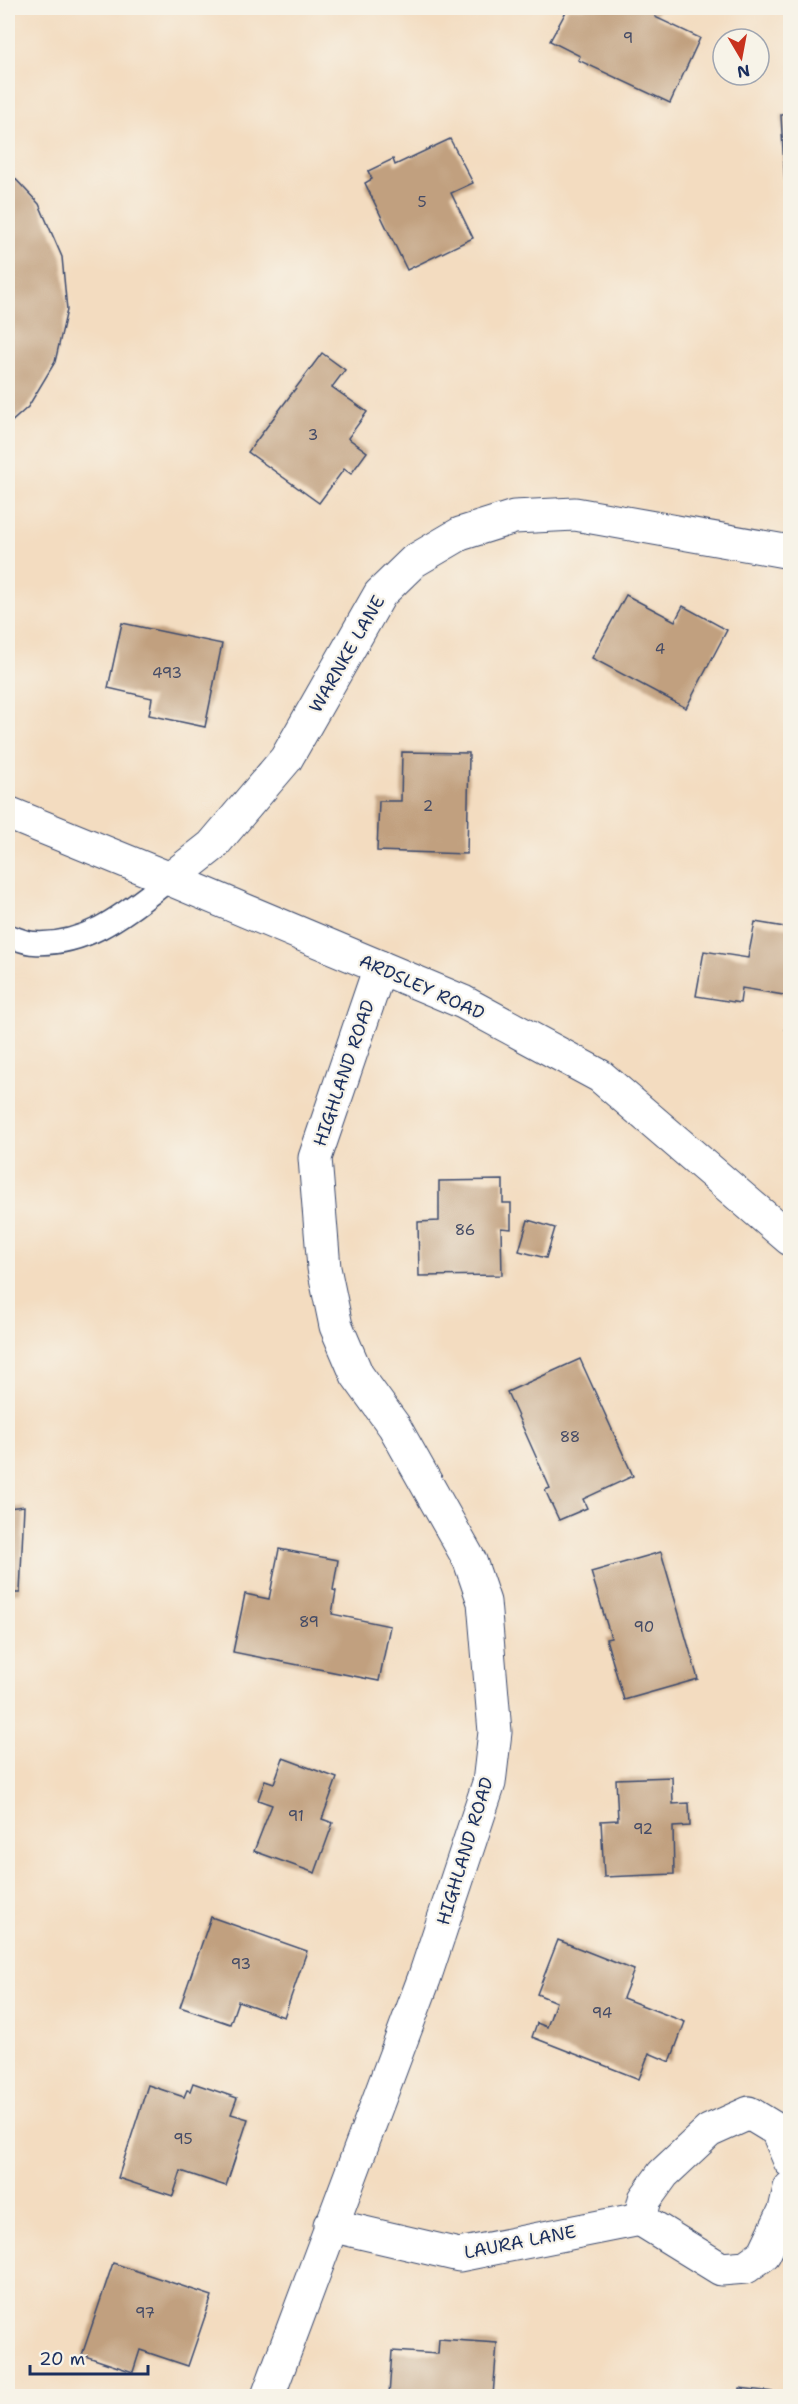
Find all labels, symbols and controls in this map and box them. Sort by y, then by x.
north arrow [711,27,771,87]
house number: 9 [623,28,633,48]
text: N [735,60,752,83]
house number: 5 [417,192,427,212]
house number: 3 [308,425,318,445]
street label: WARNKE LANE [304,591,390,717]
house number: 4 [655,639,665,659]
house number: 493 [152,663,182,683]
house number: 2 [423,796,433,816]
street label: ARDSLEY ROAD [355,949,489,1025]
street label: HIGHLAND ROAD [308,996,380,1149]
house number: 86 [455,1220,475,1240]
house number: 88 [560,1427,580,1447]
house number: 89 [299,1612,319,1632]
house number: 90 [634,1617,654,1637]
street label: HIGHLAND ROAD [431,1774,499,1928]
house number: 91 [288,1806,304,1826]
house number: 92 [633,1819,653,1839]
house number: 93 [231,1954,251,1974]
house number: 94 [592,2003,612,2023]
house number: 95 [173,2129,193,2149]
street label: LAURA LANE [462,2219,578,2265]
house number: 97 [135,2303,155,2323]
scale bar [30,2338,148,2376]
text: 20 m [39,2347,85,2371]

